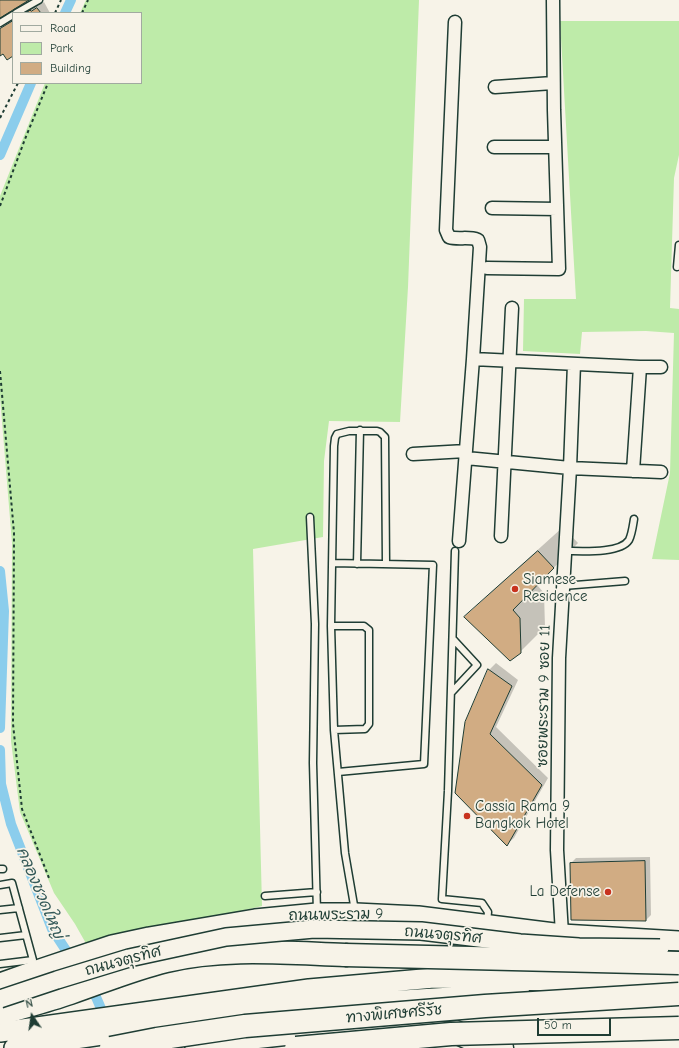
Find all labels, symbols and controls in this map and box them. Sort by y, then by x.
legend [12,12,142,84]
text: Road [50,21,76,35]
text: Park [50,41,73,55]
text: Building [50,61,91,75]
place label: Siamese Residence [523,571,587,606]
marker: Siamese Residence [510,584,520,594]
street label: ซอยพระราม 9 ซอย 11 [534,624,554,768]
place label: Cassia Rama 9 Bangkok Hotel [475,798,570,833]
marker: Cassia Rama 9 Bangkok Hotel [462,811,472,821]
water label: คลองชวดใหญ่ [12,844,68,942]
place label: La Defense [530,883,600,901]
marker: La Defense [603,887,613,897]
street label: ถนนพระราม 9 [288,905,384,925]
street label: ถนนจตุรทิศ [403,923,483,947]
street label: ถนนจตุรทิศ [83,942,163,980]
north arrow [12,996,52,1036]
text: N [24,997,34,1011]
street label: ทางพิเศษศรีรัช [345,1001,443,1027]
scale bar [539,1010,613,1036]
text: 50 m [544,1018,572,1032]

